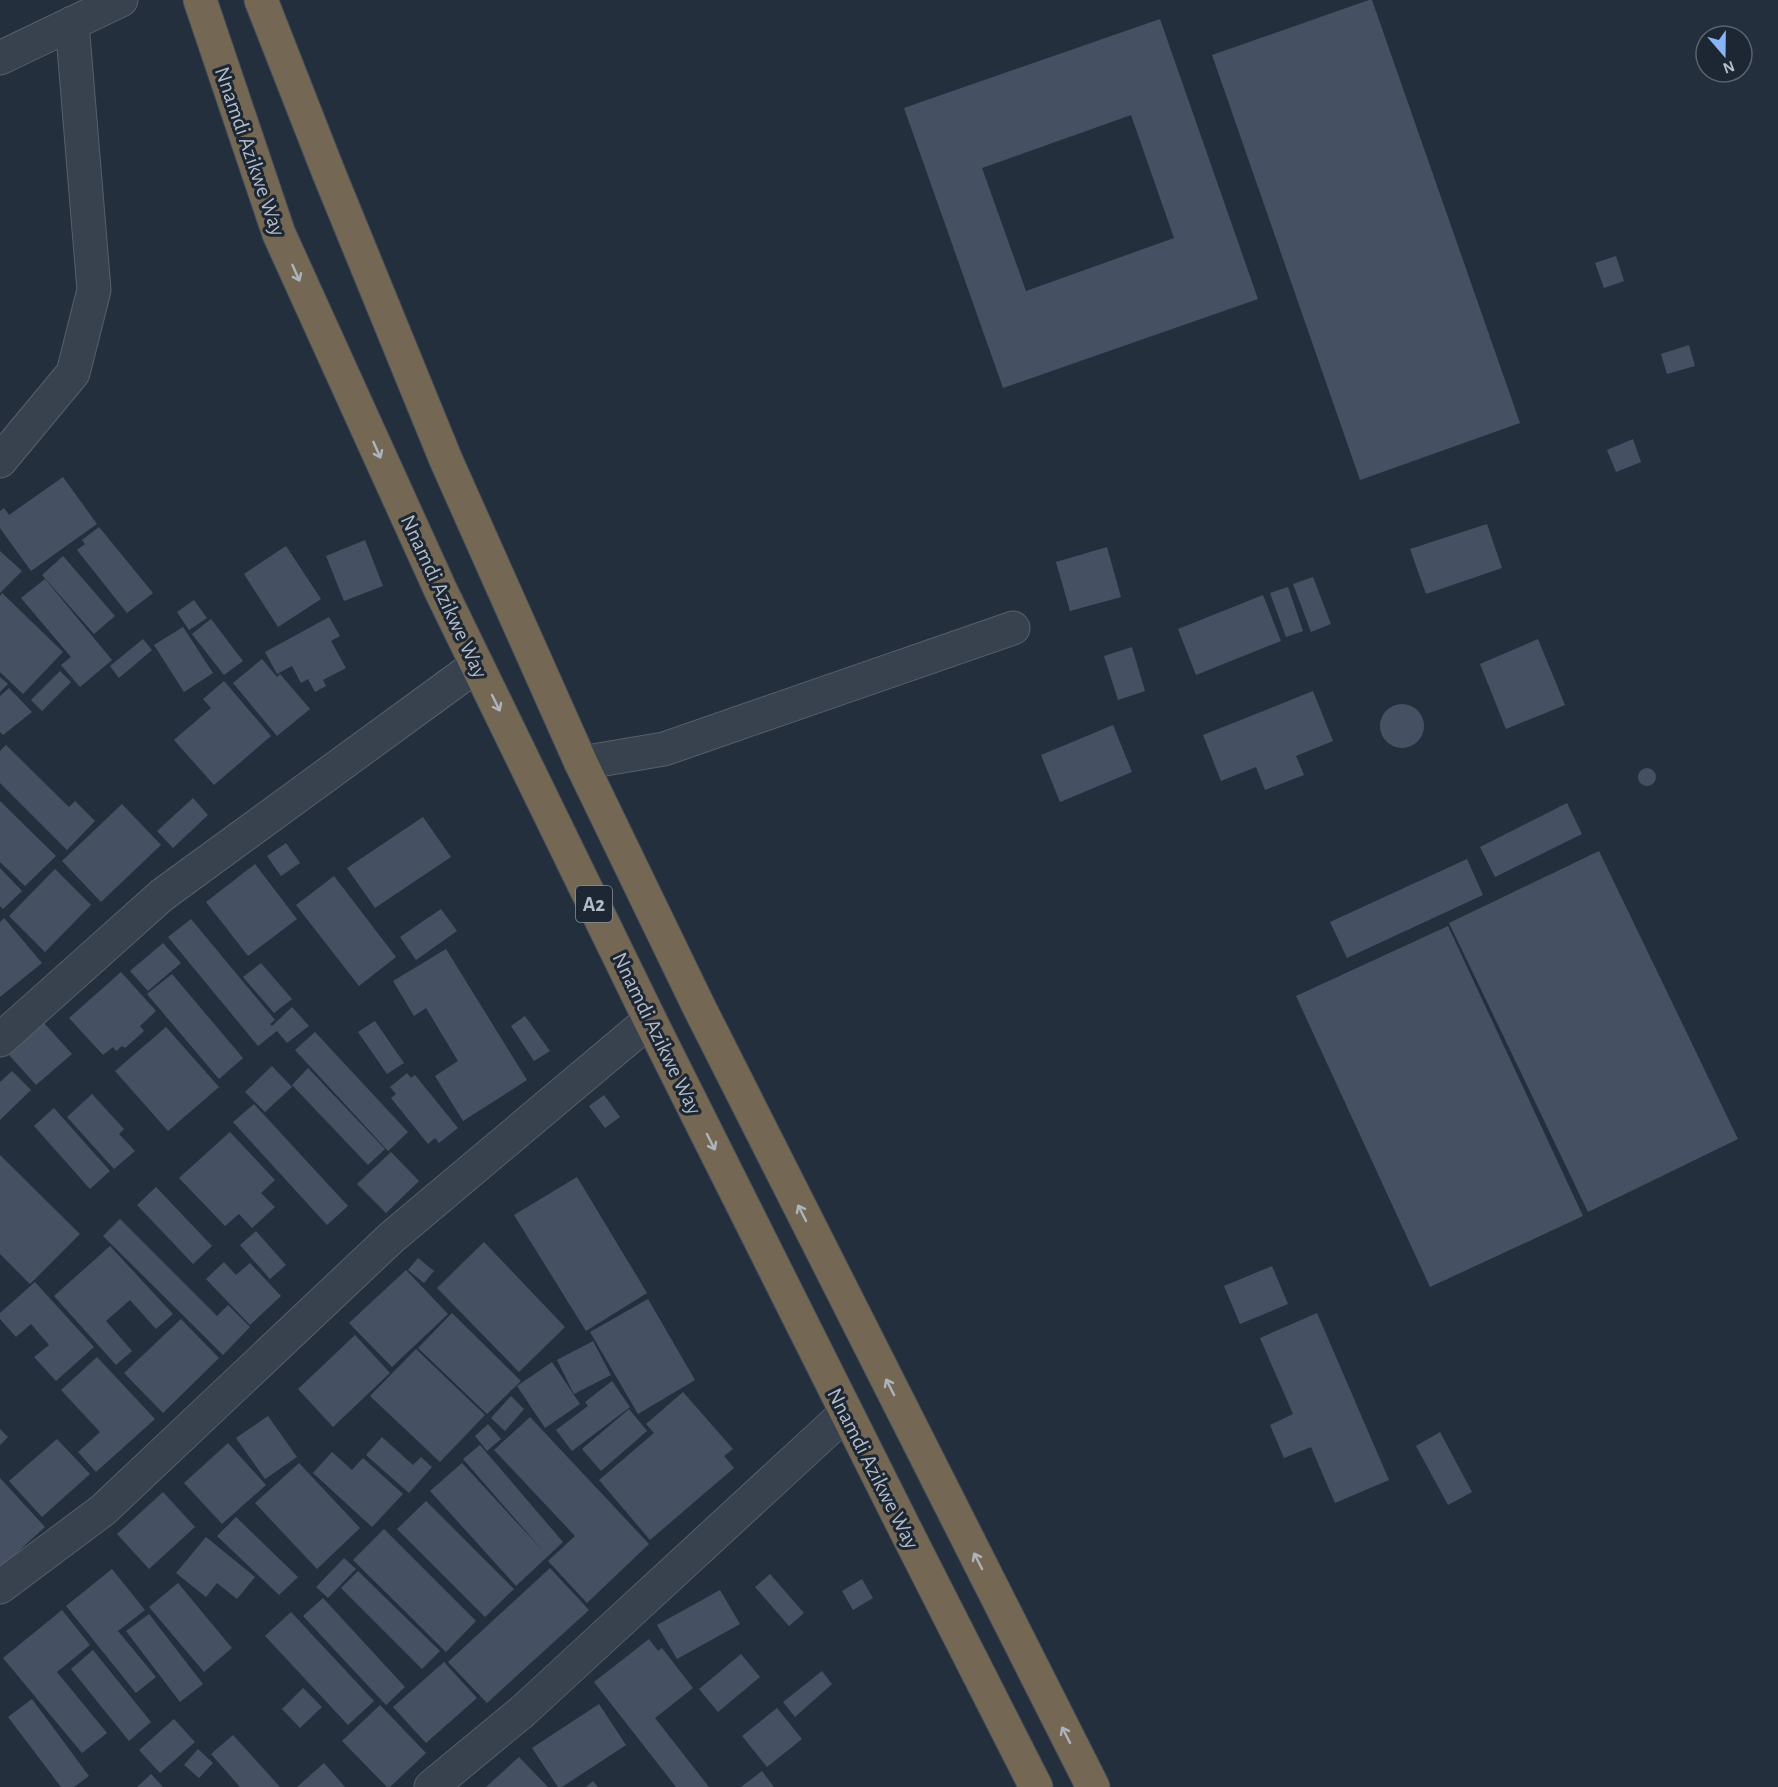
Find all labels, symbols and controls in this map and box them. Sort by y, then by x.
north arrow [1694,24,1754,84]
text: N [1721,58,1737,77]
street label: Nnamdi Azikwe Way [211,64,289,239]
one-way arrow [291,263,303,281]
one-way arrow [372,441,383,459]
street label: Nnamdi Azikwe Way [397,511,492,682]
one-way arrow [490,693,502,711]
road number: A2 [576,886,612,922]
street label: Nnamdi Azikwe Way [608,949,706,1118]
one-way arrow [706,1132,718,1150]
one-way arrow [796,1204,808,1222]
one-way arrow [884,1379,896,1396]
street label: Nnamdi Azikwe Way [823,1385,923,1553]
one-way arrow [972,1553,984,1570]
one-way arrow [1060,1726,1072,1744]

